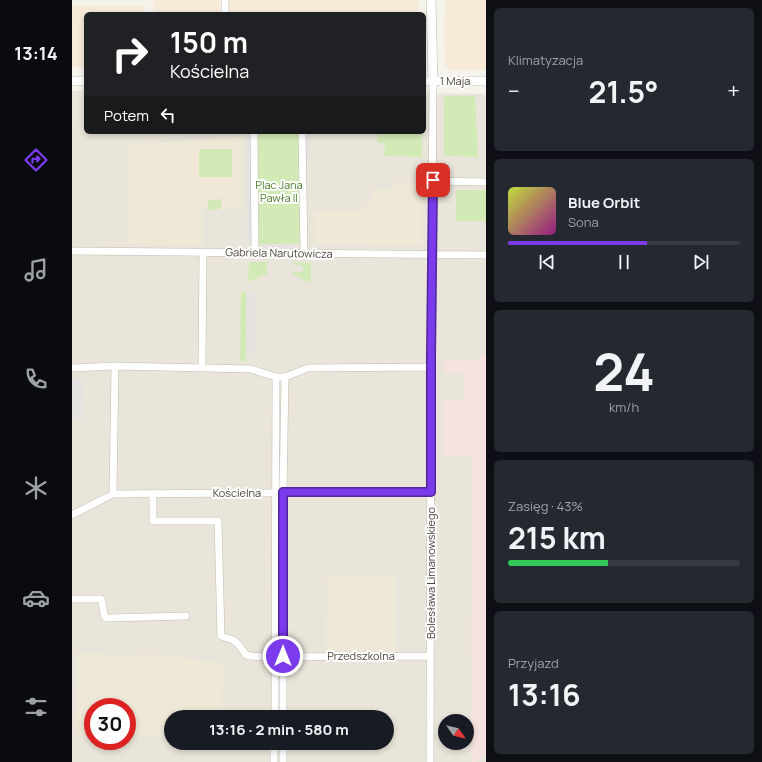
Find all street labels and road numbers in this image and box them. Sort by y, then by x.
street label: 1 Maja [440,73,470,88]
street label: Gabriela Narutowicza [225,244,333,261]
street label: Kościelna [213,485,261,500]
street label: Bolesława Limanowskiego [423,506,438,639]
street label: Przedszkolna [327,648,395,663]

